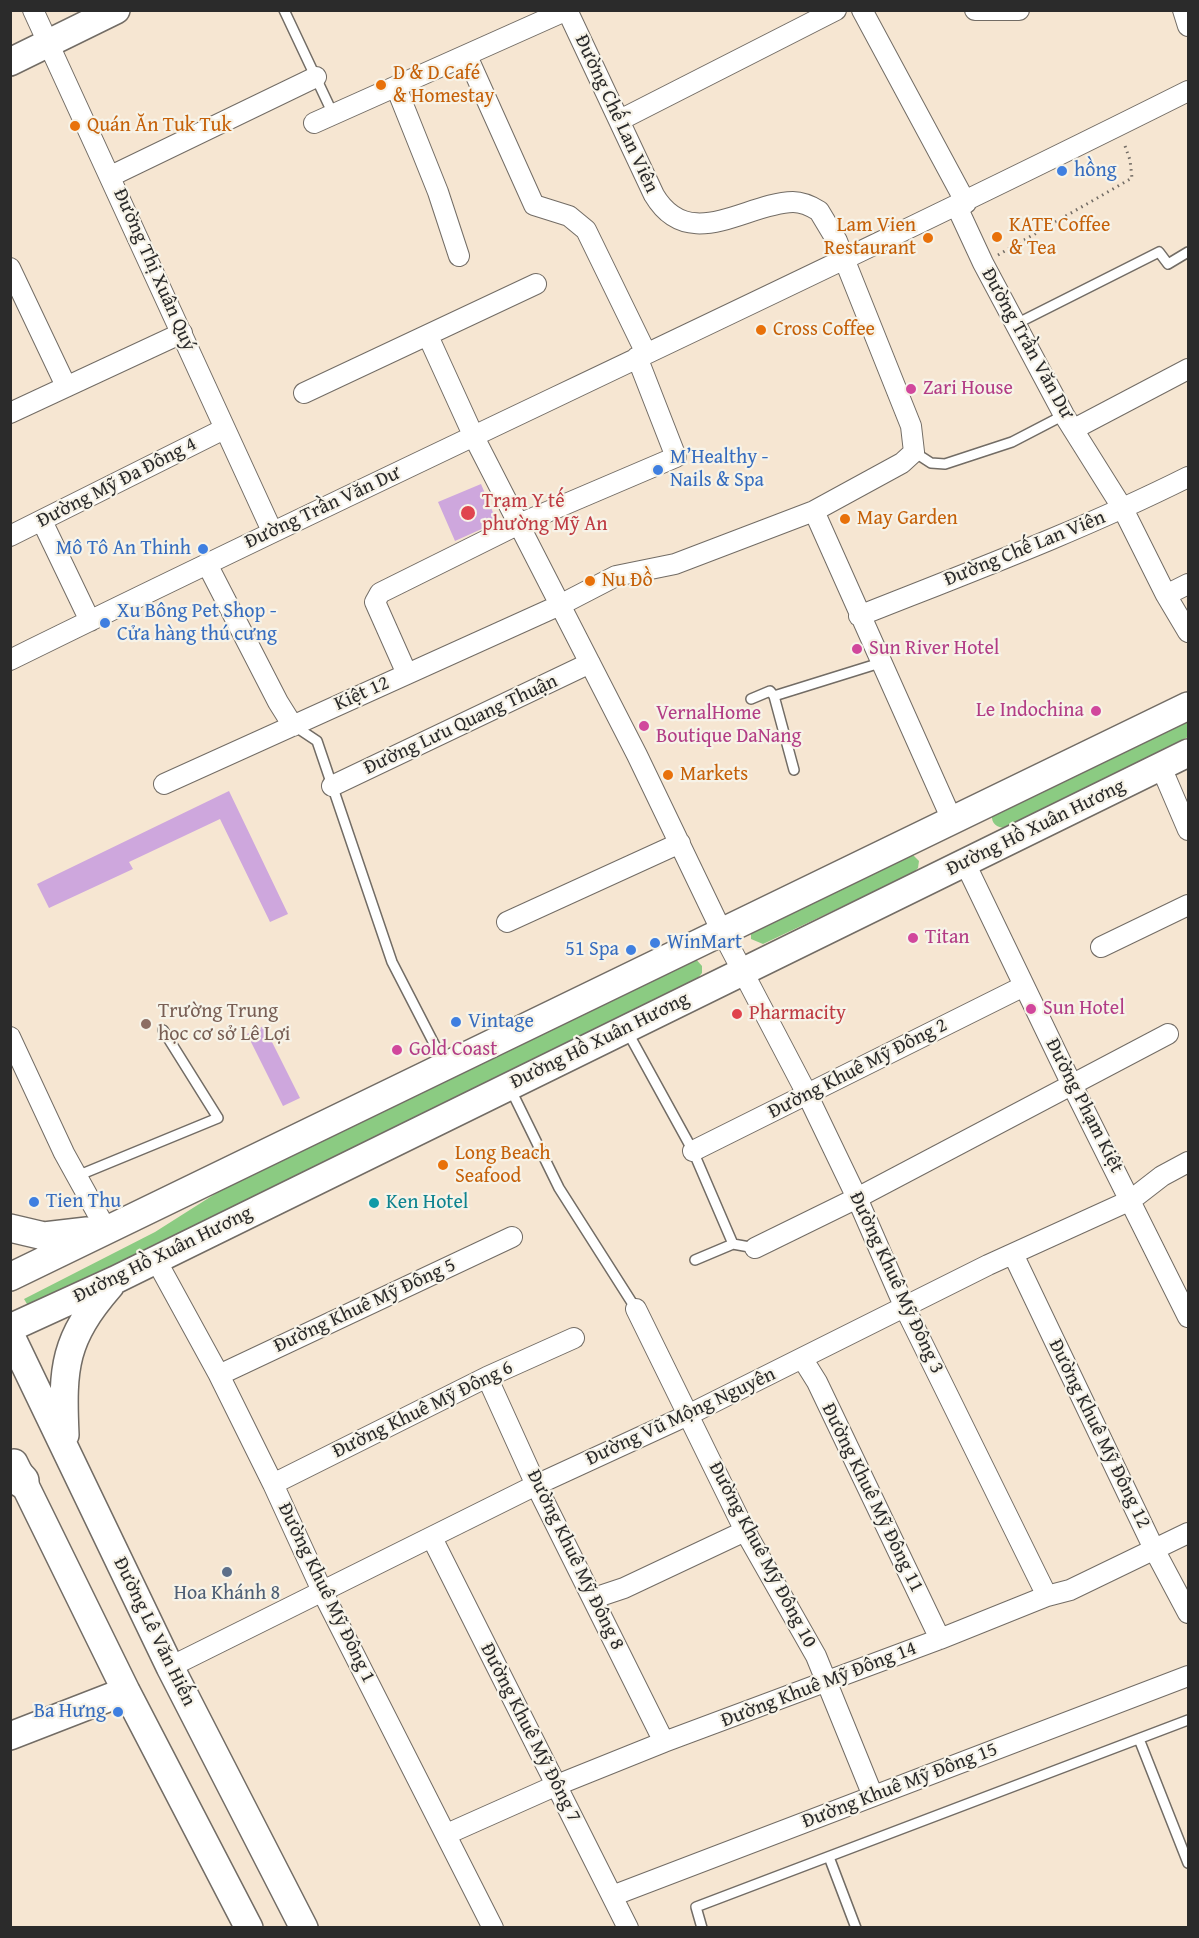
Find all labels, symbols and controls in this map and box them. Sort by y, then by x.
street label: Đường Chế Lan Viên [569,31,663,197]
place label: D & D Café & Homestay [393,62,495,109]
marker: D & D Café & Homestay [374,78,388,92]
place label: Quán Ăn Tuk Tuk [87,114,232,138]
marker: Quán Ăn Tuk Tuk [68,119,82,133]
place label: hồng [1074,159,1117,183]
marker: hồng [1055,164,1069,178]
street label: Đường Thị Xuân Quý [107,185,201,355]
place label: Lam Vien Restaurant [824,214,916,261]
place label: KATE Coffee & Tea [1009,214,1110,261]
marker: KATE Coffee & Tea [990,230,1004,244]
marker: Lam Vien Restaurant [921,231,935,245]
street label: Đường Trần Văn Dư [976,264,1078,424]
place label: Cross Coffee [773,318,875,342]
marker: Cross Coffee [754,323,768,337]
place label: Zari House [923,377,1013,401]
marker: Zari House [904,382,918,396]
street label: Đường Mỹ Đa Đông 4 [33,432,201,534]
place label: M’Healthy - Nails & Spa [670,446,768,493]
street label: Đường Trần Văn Dư [241,461,405,555]
marker: M’Healthy - Nails & Spa [651,463,665,477]
place label: Trạm Y tế phường Mỹ An [482,490,607,537]
marker: Trạm Y tế phường Mỹ An [459,504,477,522]
street label: Đường Chế Lan Viên [941,506,1109,592]
place label: May Garden [857,507,958,531]
marker: May Garden [838,512,852,526]
place label: Mô Tô An Thinh [56,537,191,561]
marker: Mô Tô An Thinh [196,542,210,556]
place label: Nu Đồ [602,569,653,593]
marker: Nu Đồ [583,574,597,588]
place label: Xu Bông Pet Shop - Cửa hàng thú cưng [117,600,277,647]
marker: Xu Bông Pet Shop - Cửa hàng thú cưng [98,616,112,630]
place label: Sun River Hotel [869,637,999,661]
marker: Sun River Hotel [850,642,864,656]
street label: Đường Lưu Quang Thuận [360,670,562,780]
street label: Kiệt 12 [331,671,393,717]
place label: Le Indochina [976,699,1084,723]
place label: VernalHome Boutique DaNang [656,702,801,749]
marker: Le Indochina [1089,704,1103,718]
marker: VernalHome Boutique DaNang [637,719,651,733]
place label: Markets [680,763,748,787]
marker: Markets [661,768,675,782]
street label: Đường Hồ Xuân Hương [943,774,1129,882]
place label: Titan [925,926,970,950]
place label: WinMart [667,931,742,955]
marker: Titan [906,931,920,945]
marker: WinMart [648,936,662,950]
place label: 51 Spa [565,938,619,962]
marker: 51 Spa [624,943,638,957]
street label: Đường Hồ Xuân Hương [507,987,693,1095]
place label: Sun Hotel [1043,997,1125,1021]
place label: Trường Trung học cơ sở Lê Lợi [158,1000,290,1047]
place label: Pharmacity [749,1002,846,1026]
marker: Sun Hotel [1024,1002,1038,1016]
marker: Pharmacity [730,1007,744,1021]
place label: Vintage [468,1010,534,1034]
street label: Đường Khuê Mỹ Đông 2 [765,1013,951,1125]
marker: Vintage [449,1015,463,1029]
marker: Trường Trung học cơ sở Lê Lợi [139,1017,153,1031]
street label: Đường Phạm Kiệt [1040,1035,1128,1177]
place label: Gold Coast [409,1038,497,1062]
marker: Gold Coast [390,1043,404,1057]
place label: Long Beach Seafood [455,1142,551,1189]
marker: Long Beach Seafood [436,1158,450,1172]
street label: Đường Khuê Mỹ Đông 3 [843,1188,949,1378]
place label: Tien Thu [46,1190,121,1214]
place label: Ken Hotel [386,1191,468,1215]
marker: Tien Thu [27,1195,41,1209]
marker: Ken Hotel [367,1196,381,1210]
street label: Đường Hồ Xuân Hương [70,1201,256,1309]
street label: Đường Khuê Mỹ Đông 5 [270,1253,460,1359]
street label: Đường Khuê Mỹ Đông 12 [1043,1336,1155,1532]
street label: Đường Khuê Mỹ Đông 6 [329,1356,517,1464]
street label: Đường Vũ Mộng Nguyên [582,1363,780,1471]
street label: Đường Khuê Mỹ Đông 11 [816,1400,928,1596]
street label: Đường Khuê Mỹ Đông 10 [703,1458,821,1652]
street label: Đường Khuê Mỹ Đông 8 [521,1466,629,1654]
street label: Đường Khuê Mỹ Đông 1 [272,1499,380,1687]
street label: Đường Lê Văn Hiến [108,1554,200,1710]
marker: Hoa Khánh 8 [220,1565,234,1579]
place label: Hoa Khánh 8 [174,1582,280,1606]
street label: Đường Khuê Mỹ Đông 14 [718,1637,920,1733]
street label: Đường Khuê Mỹ Đông 7 [474,1640,586,1826]
place label: Ba Hưng [34,1700,106,1724]
marker: Ba Hưng [111,1705,125,1719]
street label: Đường Khuê Mỹ Đông 15 [799,1738,1001,1834]

